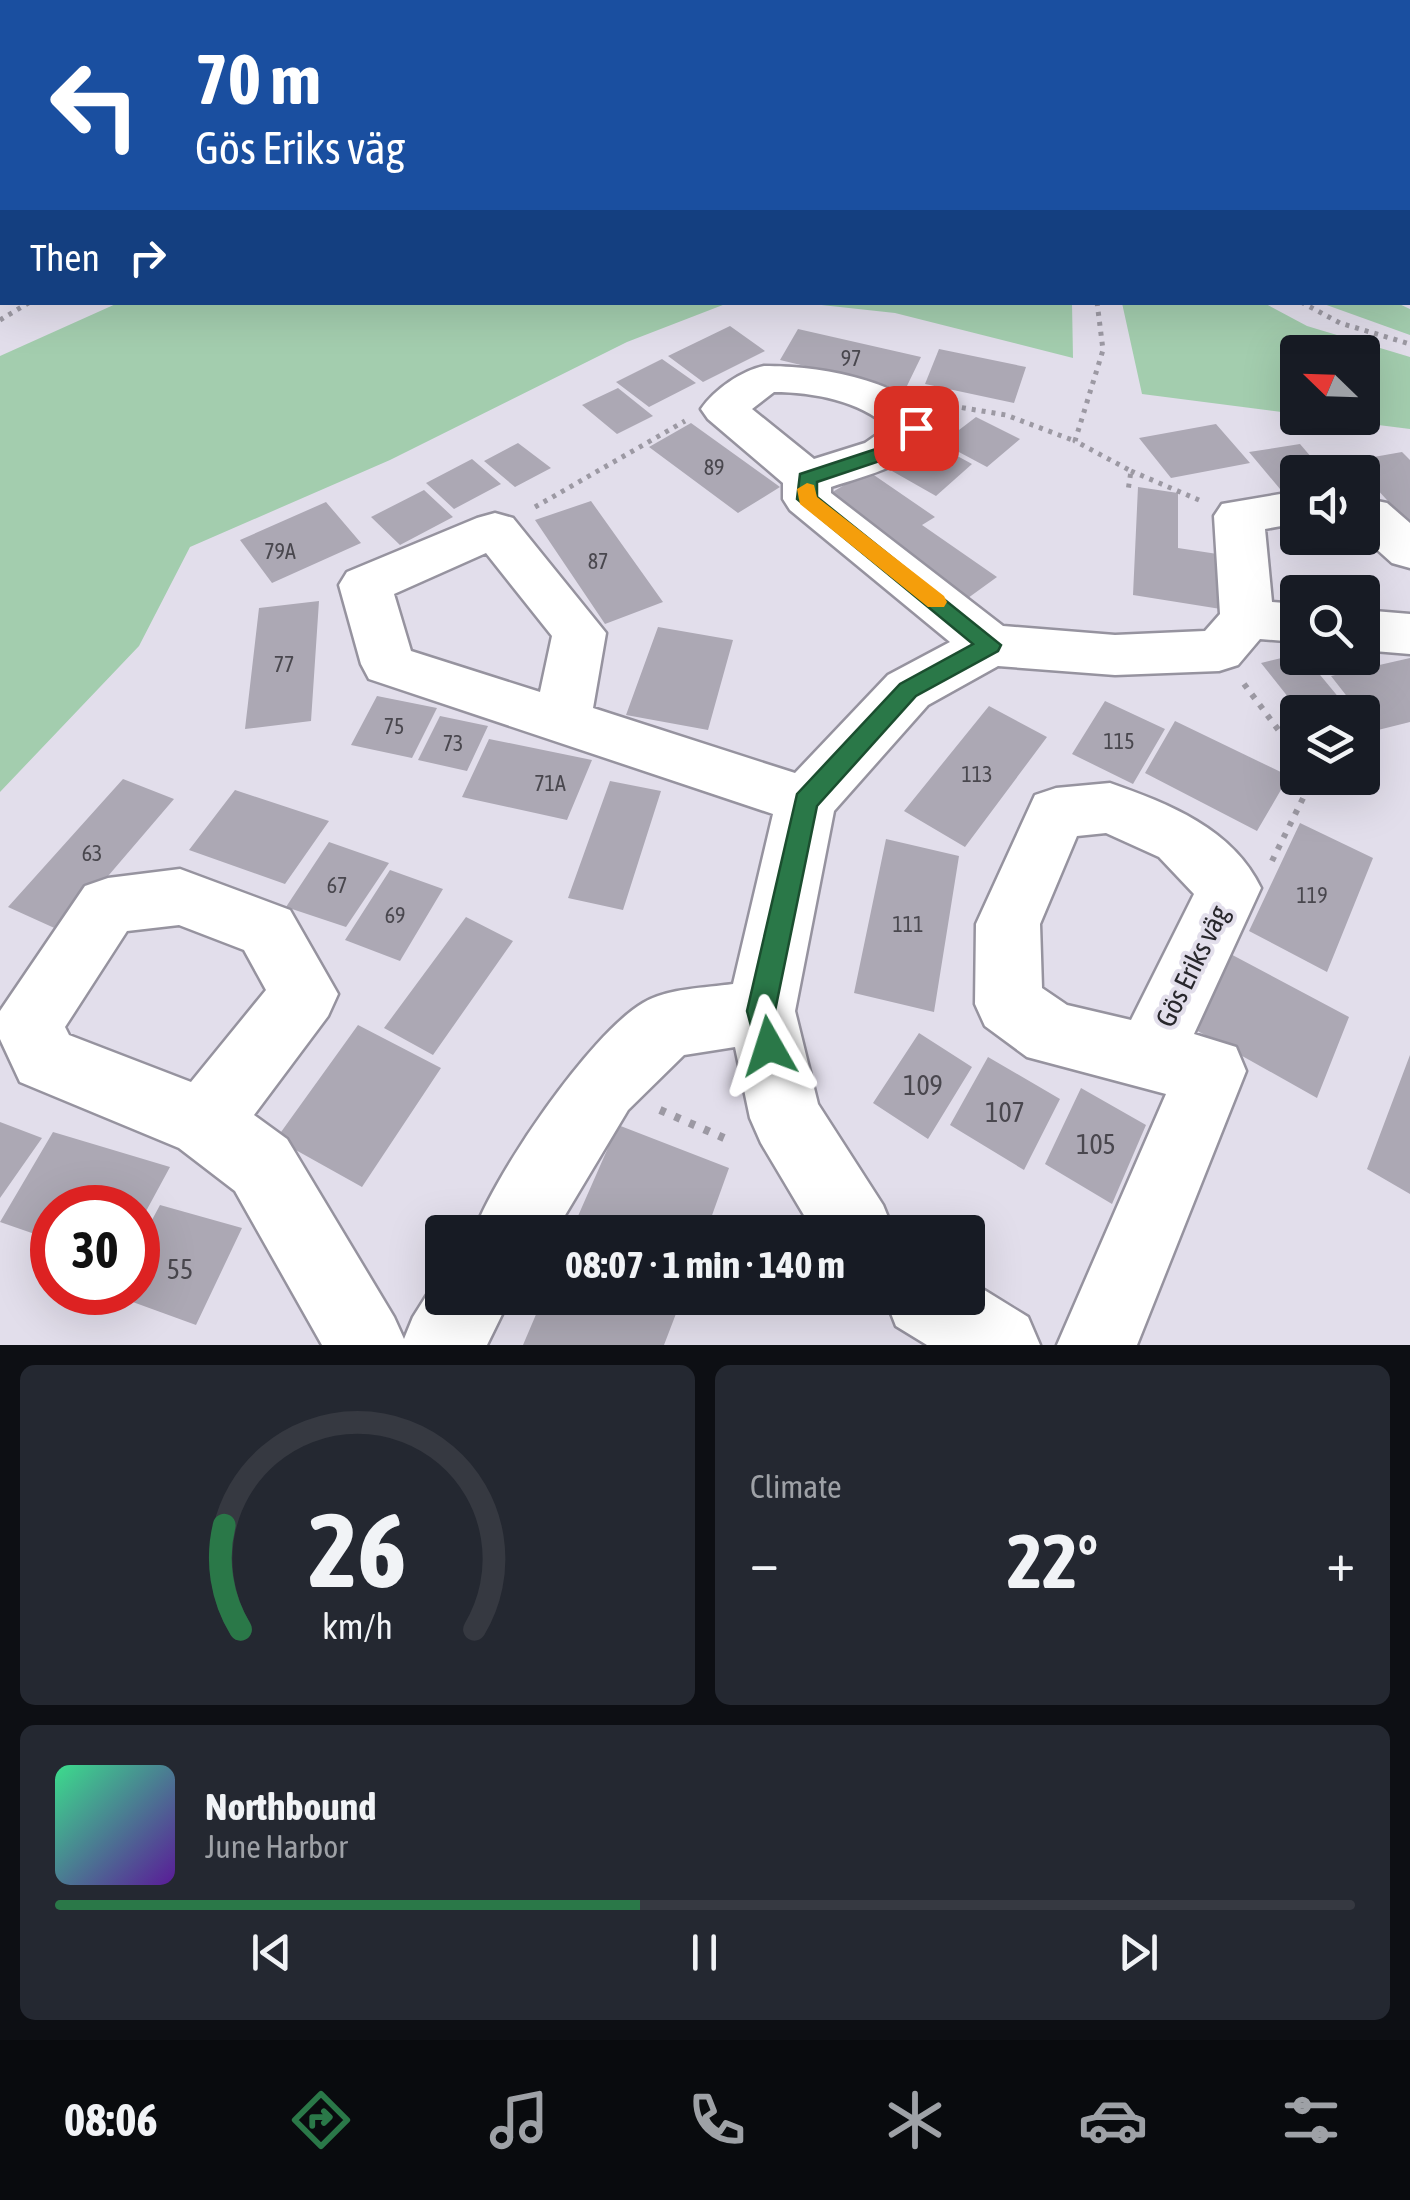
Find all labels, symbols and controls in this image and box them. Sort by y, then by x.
text: 70 m [195,39,321,119]
icon: left [30,40,160,170]
text: Gös Eriks väg [195,122,405,174]
icon: right [120,230,175,285]
text: Then [30,236,100,279]
north arrow [1280,335,1380,435]
map controls [1280,335,1380,795]
house number: 97 [841,345,861,371]
pin [874,386,959,471]
icon: arrive [889,401,944,456]
house number: 89 [704,454,724,480]
button: sound [1280,455,1380,555]
house number: 79A [264,538,296,564]
house number: 87 [588,548,608,574]
button: search [1280,575,1380,675]
house number: 77 [274,651,294,677]
button: layers [1280,695,1380,795]
house number: 75 [384,713,404,739]
house number: 115 [1103,728,1135,754]
house number: 73 [443,730,463,756]
house number: 113 [961,761,993,787]
house number: 71A [534,770,566,796]
house number: 63 [82,840,102,866]
house number: 67 [327,872,347,898]
house number: 119 [1296,882,1328,908]
street label: Gös Eriks väg [1149,900,1235,1032]
house number: 69 [385,902,405,928]
house number: 111 [892,911,924,937]
position arrow [717,994,821,1098]
house number: 109 [903,1069,943,1101]
house number: 107 [985,1096,1025,1128]
house number: 105 [1076,1128,1116,1160]
speed limit sign: 30 [30,1185,160,1315]
text: 08:07 · 1 min · 140 m [565,1243,845,1286]
house number: 55 [167,1253,193,1285]
text: Climate [750,1468,842,1505]
text: 26 [309,1490,406,1609]
text: 22° [1007,1518,1098,1604]
text: − [750,1530,779,1593]
text: + [1326,1530,1355,1593]
text: km/h [322,1606,393,1647]
text: Northbound [205,1785,376,1828]
text: June Harbor [205,1828,348,1865]
icon: previous [244,1925,299,1980]
icon: pause [677,1925,732,1980]
icon: next [1111,1925,1166,1980]
icon: directions [286,2085,356,2155]
icon: music [484,2085,554,2155]
icon: phone [682,2085,752,2155]
icon: climate [880,2085,950,2155]
icon: car [1078,2085,1148,2155]
icon: filters [1276,2085,1346,2155]
text: 08:06 [64,2094,158,2146]

